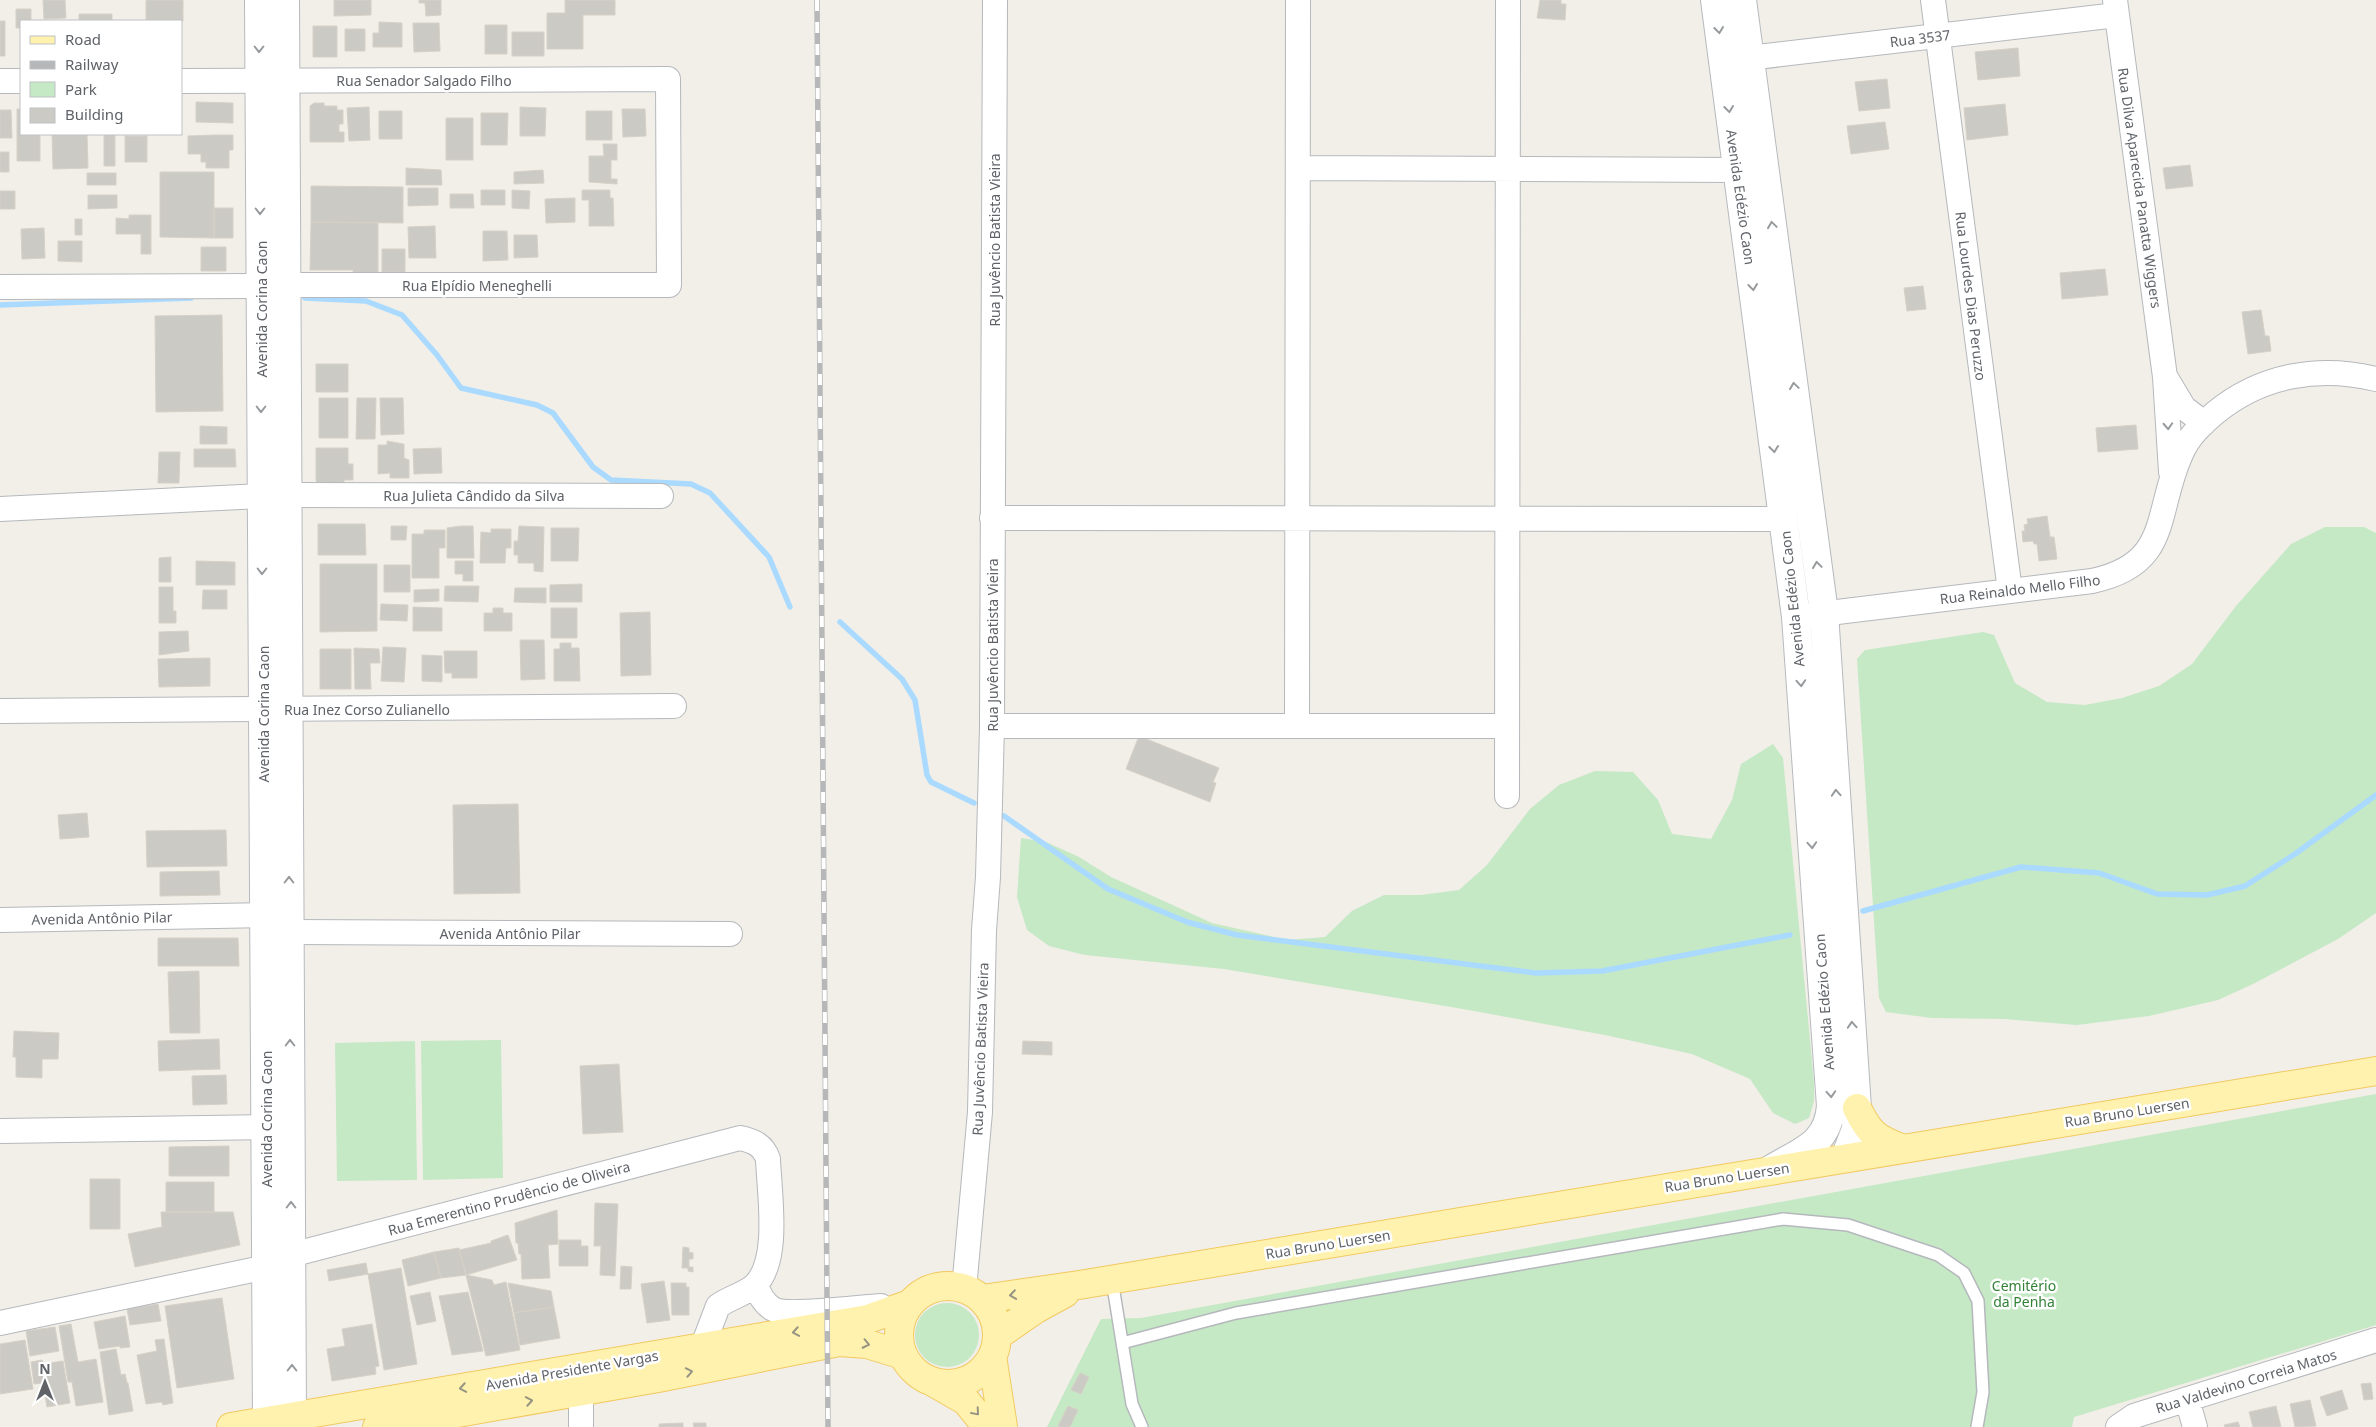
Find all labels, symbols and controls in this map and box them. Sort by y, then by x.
legend [20,20,182,135]
street label: Rua 3537 [1889,25,1951,51]
one-way arrow [1713,27,1724,35]
text: Road [65,29,101,49]
one-way arrow [254,45,265,53]
text: Railway [65,54,119,74]
street label: Rua Dilva Aparecida Panatta Wiggers [2114,66,2166,310]
street label: Rua Senador Salgado Filho [336,71,512,90]
text: Park [65,79,97,99]
text: Building [65,104,123,124]
one-way arrow [1723,105,1734,113]
street label: Avenida Edézio Caon [1722,128,1760,266]
street label: Rua Juvêncio Batista Vieira [985,153,1004,327]
one-way arrow [255,208,265,215]
street label: Rua Lourdes Dias Peruzzo [1951,210,1991,382]
one-way arrow [1768,221,1778,230]
street label: Avenida Corina Caon [252,240,271,378]
street label: Rua Elpídio Meneghelli [402,276,552,295]
one-way arrow [1747,283,1757,292]
one-way arrow [1789,382,1800,390]
one-way arrow [256,405,267,413]
one-way arrow [2162,422,2173,430]
one-way arrow [1768,445,1779,453]
street label: Rua Julieta Cândido da Silva [383,486,565,505]
street label: Avenida Edézio Caon [1775,530,1809,668]
street label: Rua Juvêncio Batista Vieira [983,558,1002,732]
one-way arrow [1813,561,1823,569]
one-way arrow [257,567,268,575]
street label: Rua Reinaldo Mello Filho [1939,570,2101,608]
street label: Avenida Corina Caon [254,645,273,783]
one-way arrow [1795,679,1806,687]
street label: Rua Inez Corso Zulianello [284,700,450,719]
one-way arrow [1831,789,1842,797]
one-way arrow [1807,841,1818,849]
one-way arrow [284,876,294,884]
street label: Avenida Antônio Pilar [31,907,173,929]
street label: Avenida Antônio Pilar [439,924,581,943]
street label: Avenida Edézio Caon [1810,933,1838,1071]
street label: Rua Juvêncio Batista Vieira [967,962,993,1136]
one-way arrow [1846,1021,1857,1029]
one-way arrow [285,1039,295,1046]
street label: Avenida Corina Caon [257,1050,276,1188]
one-way arrow [1825,1091,1836,1099]
street label: Rua Bruno Luersen [2063,1093,2191,1131]
street label: Rua Emerentino Prudêncio de Oliveira [386,1156,632,1240]
street label: Rua Bruno Luersen [1663,1158,1791,1196]
one-way arrow [286,1201,296,1209]
street label: Rua Bruno Luersen [1264,1225,1392,1263]
park label: Cemitério da Penha [1992,1276,2056,1311]
one-way arrow [1009,1289,1018,1299]
one-way arrow [791,1326,800,1336]
one-way arrow [861,1339,870,1349]
street label: Rua Valdevino Correia Matos [2153,1344,2339,1418]
street label: Avenida Presidente Vargas [484,1345,660,1395]
north arrow [20,1357,70,1407]
text: N [39,1359,51,1378]
one-way arrow [287,1364,297,1372]
one-way arrow [684,1367,693,1378]
one-way arrow [459,1382,467,1392]
one-way arrow [525,1397,533,1407]
one-way arrow [970,1406,979,1415]

